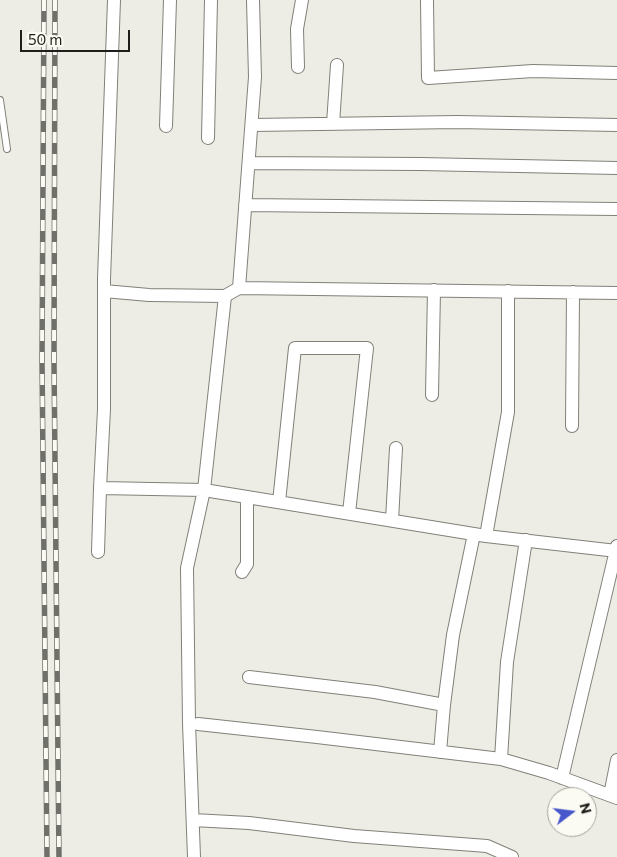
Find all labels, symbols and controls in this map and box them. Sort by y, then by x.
scale bar [22,20,132,52]
text: 50 m [28,30,62,48]
north arrow [547,787,597,837]
text: N [576,801,596,816]

